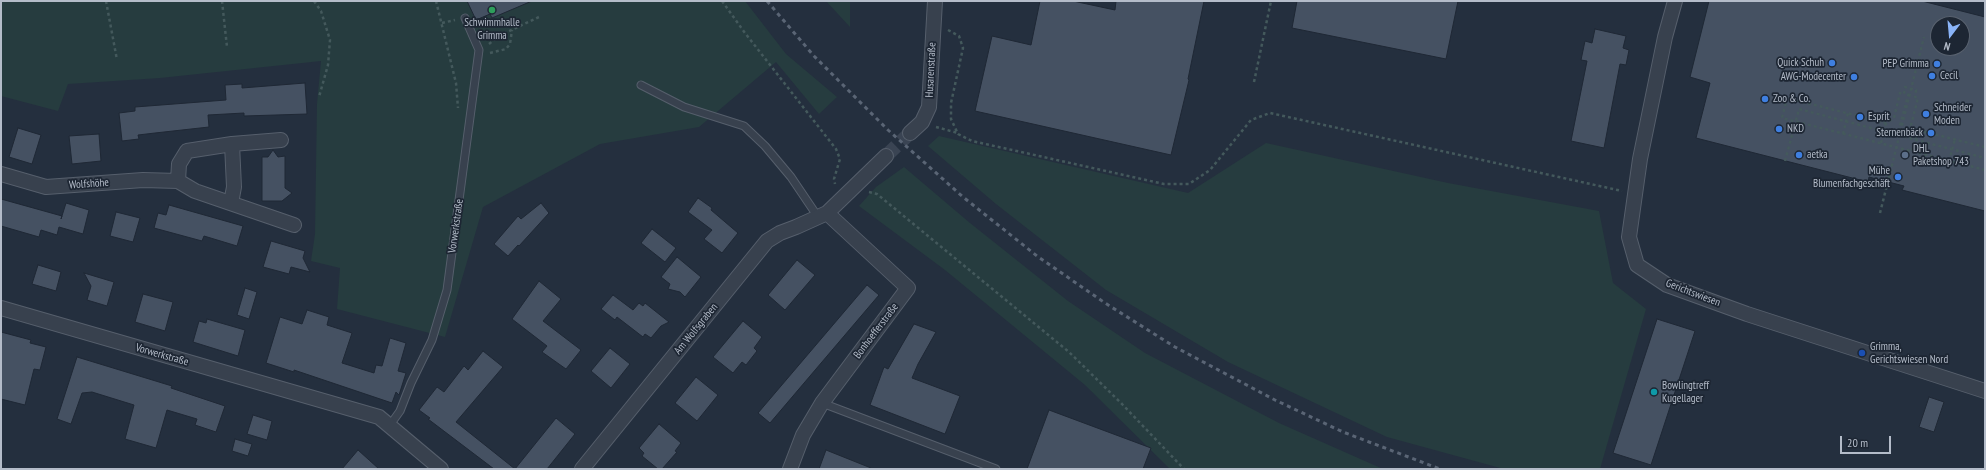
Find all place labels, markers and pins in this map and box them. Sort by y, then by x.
marker: Schwimmhalle Grimma [487,5,497,15]
place label: Schwimmhalle Grimma [464,16,520,42]
place label: Quick Schuh [1777,56,1824,70]
place label: PEP Grimma [1882,57,1929,71]
marker: Quick Schuh [1827,58,1837,68]
marker: PEP Grimma [1932,59,1942,69]
place label: Cecil [1940,69,1958,83]
place label: AWG-Modecenter [1781,70,1846,84]
marker: Cecil [1927,71,1937,81]
marker: AWG-Modecenter [1849,72,1859,82]
place label: Zoo & Co. [1773,92,1810,106]
marker: Zoo & Co. [1760,94,1770,104]
place label: Schneider Moden [1934,101,1972,127]
marker: Schneider Moden [1921,109,1931,119]
place label: Esprit [1868,110,1890,124]
marker: Esprit [1855,112,1865,122]
place label: NKD [1787,122,1804,136]
marker: NKD [1774,124,1784,134]
place label: Sternenbäck [1876,126,1923,140]
marker: Sternenbäck [1926,128,1936,138]
place label: DHL Paketshop 743 [1913,142,1969,168]
place label: aetka [1807,148,1828,162]
marker: aetka [1794,150,1804,160]
marker: DHL Paketshop 743 [1900,150,1910,160]
place label: Mühe Blumenfachgeschäft [1813,164,1890,190]
marker: Mühe Blumenfachgeschäft [1893,172,1903,182]
place label: Grimma, Gerichtswiesen Nord [1870,340,1948,366]
marker: Grimma, Gerichtswiesen Nord [1857,348,1867,358]
place label: Bowlingtreff Kugellager [1662,379,1709,405]
marker: Bowlingtreff Kugellager [1649,387,1659,397]

